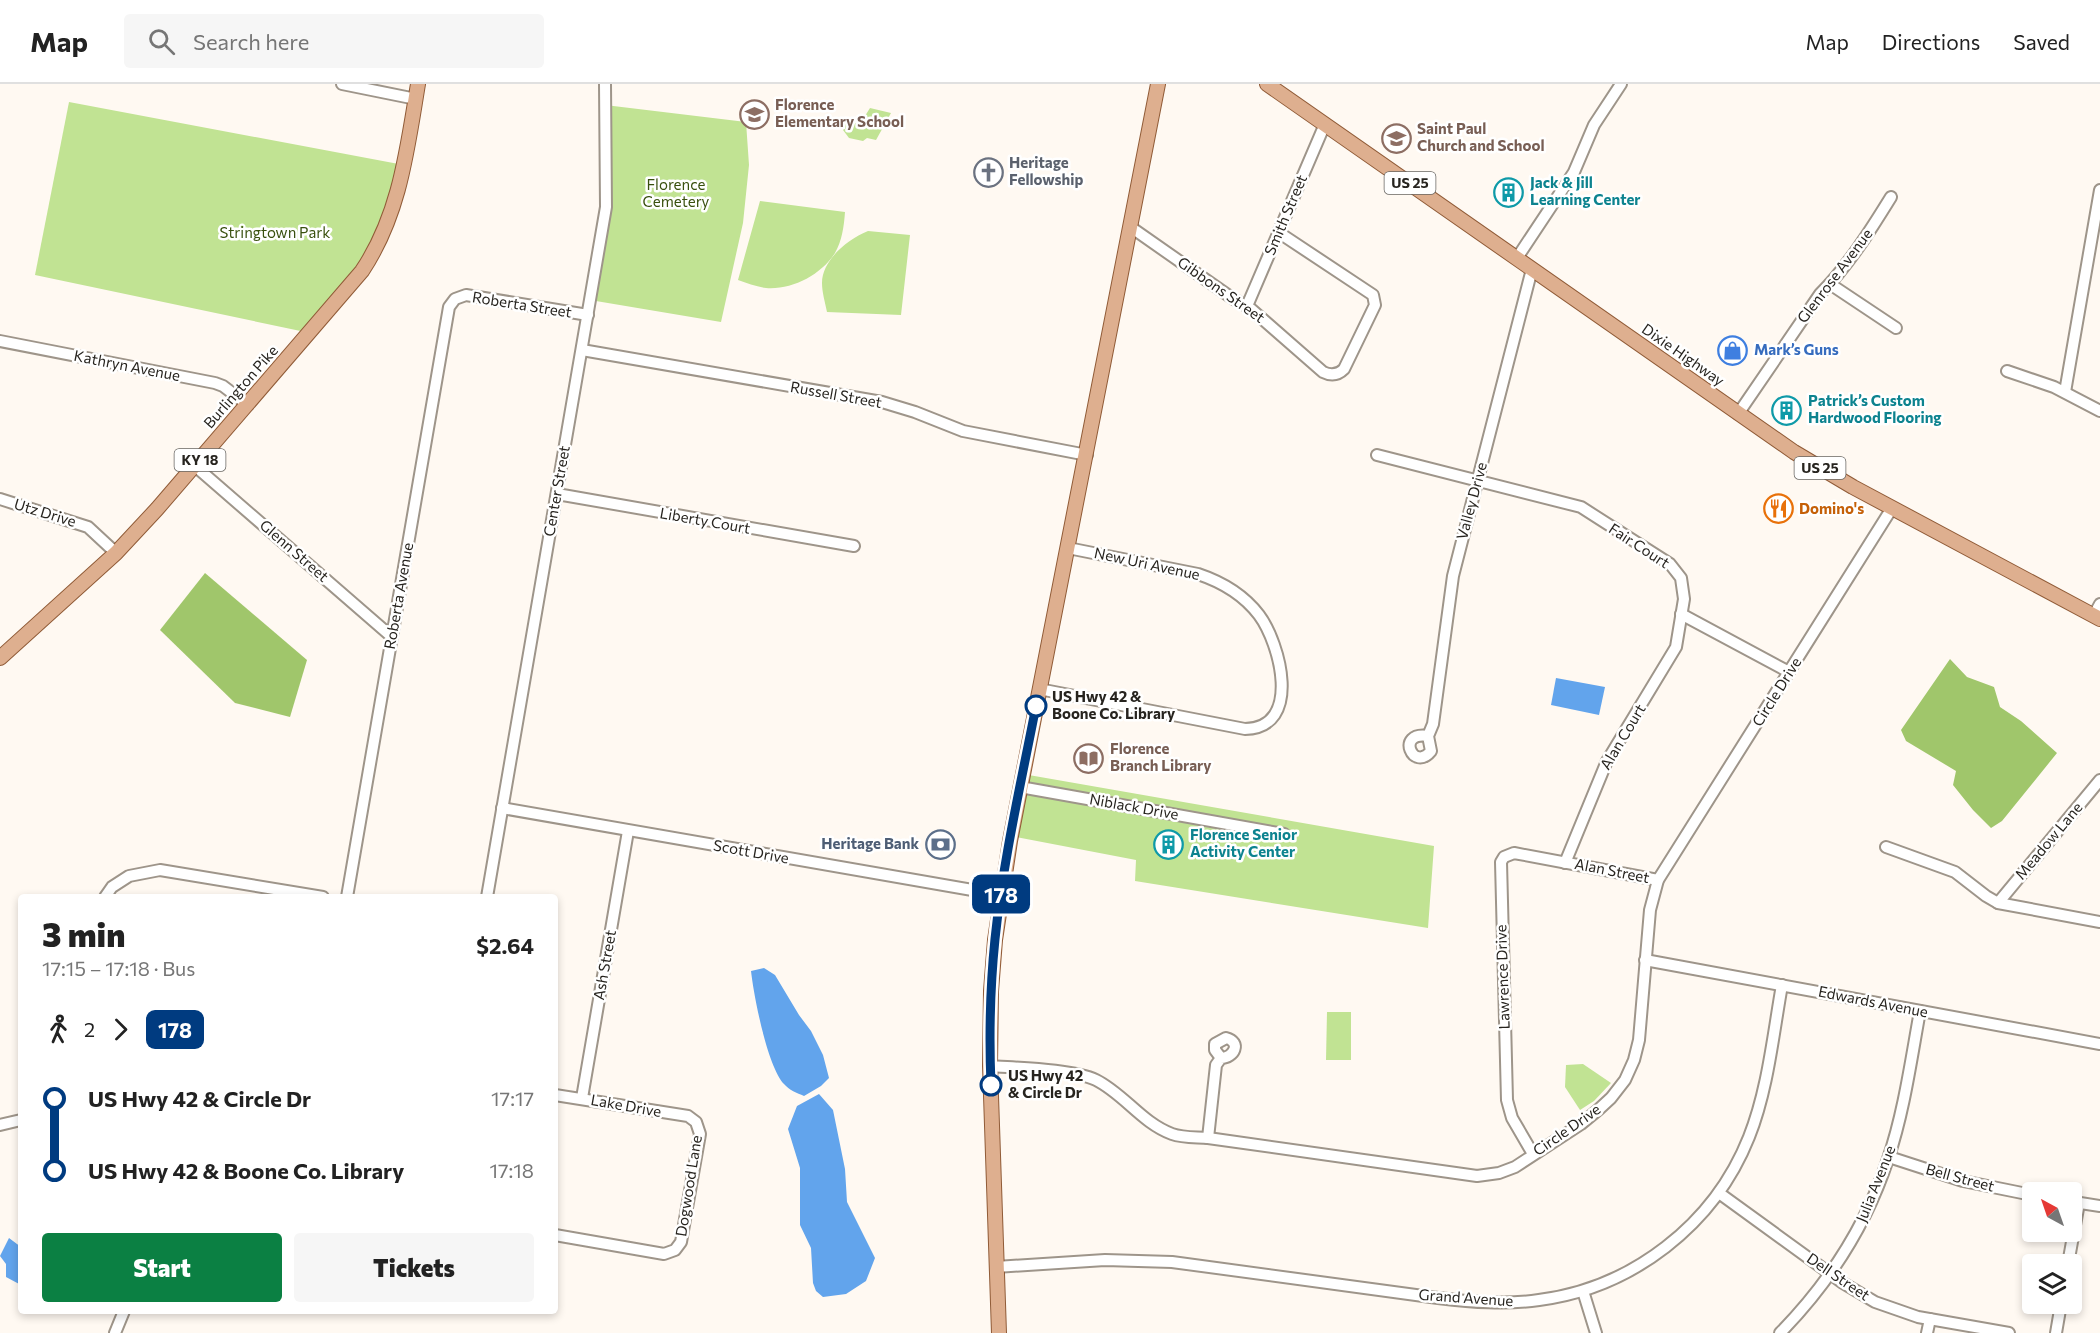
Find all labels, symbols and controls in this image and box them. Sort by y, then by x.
search box [124,14,544,68]
text: Map [30,24,88,58]
icon: search [145,25,178,58]
text: Search here [193,28,309,55]
text: Map [1806,29,1849,54]
text: Directions [1882,29,1980,54]
text: Saved [2013,29,2070,54]
place label: Florence Elementary School [775,95,904,130]
school or university icon: Florence Elementary School [738,98,770,130]
place label: Saint Paul Church and School [1417,119,1544,154]
school or university icon: Saint Paul Church and School [1380,122,1412,154]
place label: Heritage Fellowship [1009,153,1083,188]
church icon: Heritage Fellowship [972,156,1004,188]
street label: Smith Street [1260,172,1310,258]
road number: US 25 [1384,172,1436,194]
place label: Jack & Jill Learning Center [1530,173,1641,208]
park label: Florence Cemetery [643,175,710,210]
building icon: Jack & Jill Learning Center [1493,176,1525,208]
park label: Stringtown Park [220,223,330,241]
street label: Glenrose Avenue [1793,225,1876,326]
street label: Gibbons Street [1175,252,1269,326]
street label: Roberta Street [471,287,573,321]
street label: Dixie Highway [1639,319,1728,389]
shop icon: Mark’s Guns [1717,334,1749,366]
place label: Mark’s Guns [1754,340,1839,358]
street label: Burlington Pike [199,341,281,431]
street label: Kathryn Avenue [73,346,182,384]
street label: Russell Street [789,377,883,411]
place label: Patrick’s Custom Hardwood Flooring [1808,391,1942,426]
building icon: Patrick’s Custom Hardwood Flooring [1771,394,1803,426]
street label: Center Street [539,444,573,538]
road number: KY 18 [174,449,226,471]
road number: US 25 [1794,457,1846,479]
street label: Valley Drive [1452,460,1490,542]
restaurant icon: Domino's [1762,493,1794,525]
street label: Utz Drive [12,494,78,530]
place label: Domino's [1799,499,1864,517]
street label: Liberty Court [658,503,752,537]
street label: Glenn Street [257,516,333,585]
street label: Fair Court [1606,519,1673,571]
street label: Roberta Avenue [380,541,416,651]
street label: New Uri Avenue [1093,543,1202,583]
street label: Circle Drive [1748,654,1805,729]
place label: US Hwy 42 & Boone Co. Library [1052,687,1176,722]
marker: US Hwy 42 & Boone Co. Library [1025,695,1047,717]
street label: Alan Court [1596,700,1649,773]
place label: Florence Branch Library [1110,739,1212,774]
library icon: Florence Branch Library [1073,742,1105,774]
street label: Niblack Drive [1088,789,1180,823]
street label: Meadow Lane [2011,798,2086,883]
place label: Florence Senior Activity Center [1190,825,1297,860]
bank icon: Heritage Bank [924,828,956,860]
building icon: Florence Senior Activity Center [1153,828,1185,860]
place label: Heritage Bank [821,834,919,852]
street label: Scott Drive [712,836,790,867]
street label: Alan Street [1573,854,1651,886]
line badge: 178 [966,874,1036,914]
text: 178 [984,882,1018,907]
text: 3 min [42,913,125,954]
street label: Lawrence Drive [1491,924,1513,1030]
street label: Ash Street [589,928,619,1001]
text: $2.64 [476,932,534,959]
text: 17:15 – 17:18 · Bus [42,956,195,980]
street label: Edwards Avenue [1817,982,1930,1020]
icon: walk [42,1013,75,1046]
icon: forward [104,1013,137,1046]
text: 2 [84,1017,95,1041]
text: 178 [158,1017,192,1042]
place label: US Hwy 42 & Circle Dr [1008,1066,1083,1101]
marker: US Hwy 42 & Circle Dr [980,1074,1002,1096]
text: US Hwy 42 & Circle Dr [88,1085,311,1112]
text: 17:17 [491,1086,534,1110]
street label: Lake Drive [590,1090,663,1120]
street label: Circle Drive [1529,1099,1604,1159]
street label: Dogwood Lane [671,1134,705,1238]
street label: Julia Avenue [1852,1143,1899,1225]
text: US Hwy 42 & Boone Co. Library [88,1157,404,1184]
text: 17:18 [489,1158,534,1182]
street label: Bell Street [1924,1159,1997,1195]
north arrow [2022,1182,2082,1242]
map controls [2022,1182,2082,1314]
button: Start [42,1233,282,1302]
button: Tickets [294,1233,534,1302]
street label: Dell Street [1804,1249,1873,1304]
button: layers [2022,1254,2082,1314]
street label: Grand Avenue [1418,1285,1514,1309]

